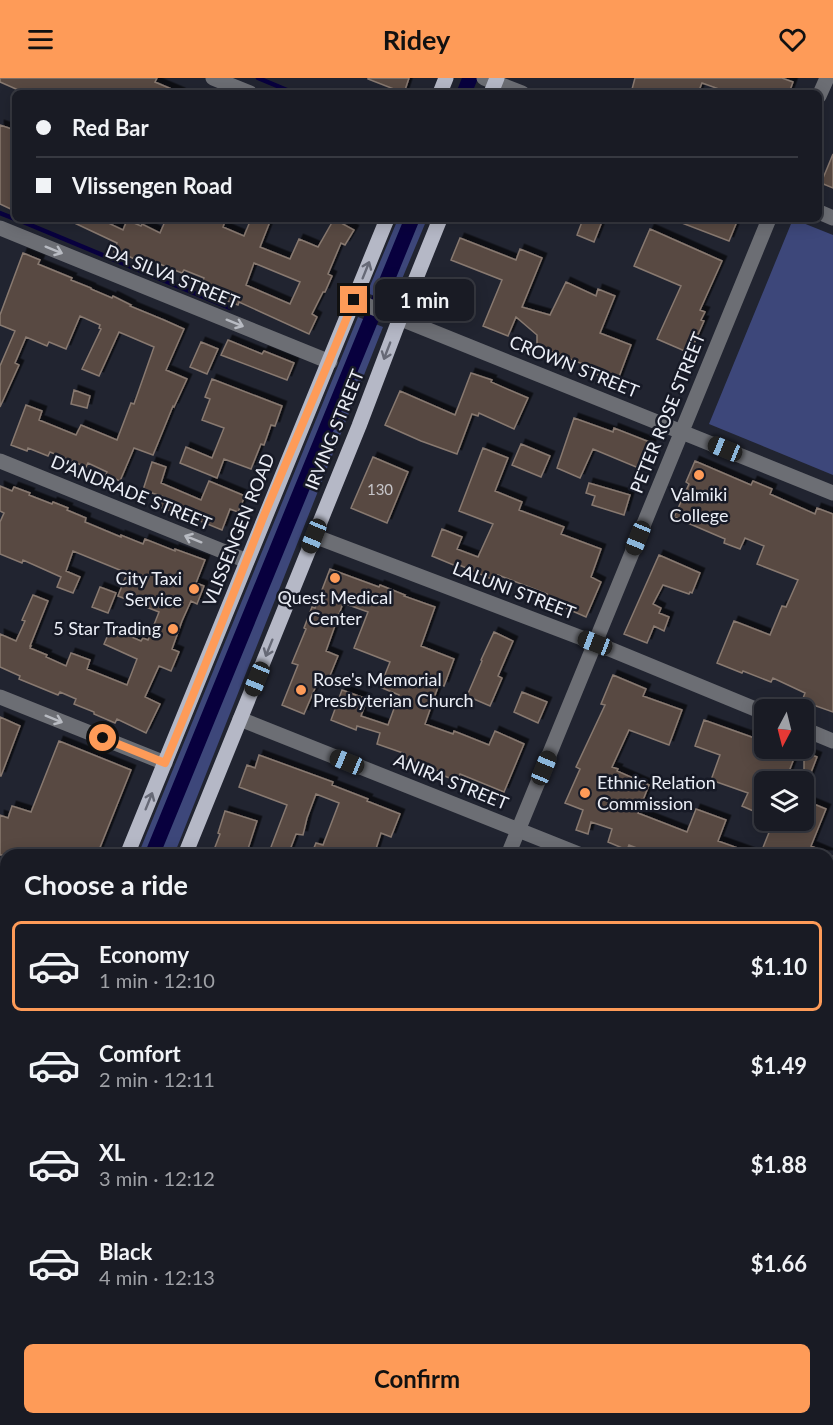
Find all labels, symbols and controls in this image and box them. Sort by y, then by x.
icon: menu [24,23,57,56]
text: Ridey [383,23,450,56]
icon: heart [776,23,809,56]
text: Red Bar [72,114,149,141]
text: Vlissengen Road [72,172,232,199]
street label: DA SILVA STREET [102,239,243,313]
one-way arrow [44,245,63,256]
one-way arrow [361,262,372,280]
callout: 1 min [375,279,474,321]
route end [340,286,367,313]
text: 1 min [400,288,449,312]
one-way arrow [225,318,244,329]
street label: PETER ROSE STREET [625,329,710,496]
street label: CROWN STREET [507,330,643,402]
one-way arrow [381,342,392,360]
street label: IRVING STREET [300,366,368,493]
car [705,434,745,464]
street label: D'ANDRADE STREET [48,450,215,534]
street label: VLISSENGEN ROAD [197,450,279,609]
marker: Valmiki College [692,468,706,482]
house number: 130 [367,480,393,498]
place label: Valmiki College [670,483,728,526]
car [299,516,329,556]
car [623,518,653,558]
one-way arrow [184,533,202,544]
street label: LALUNI STREET [450,557,579,624]
place label: City Taxi Service [115,567,182,610]
marker: Quest Medical Center [328,571,342,585]
marker: City Taxi Service [187,582,201,596]
place label: Quest Medical Center [278,586,392,629]
place label: 5 Star Trading [53,617,161,639]
marker: 5 Star Trading [166,622,180,636]
car [575,628,615,658]
one-way arrow [263,639,274,657]
car [242,659,272,699]
place label: Rose's Memorial Presbyterian Church [313,668,474,711]
marker: Rose's Memorial Presbyterian Church [294,683,308,697]
north arrow [754,699,814,759]
map controls [754,699,814,831]
one-way arrow [45,714,63,725]
route start [89,724,116,751]
car [327,747,367,777]
street label: ANIRA STREET [391,748,512,814]
car [529,748,559,788]
place label: Ethnic Relation Commission [597,771,716,814]
button: layers [754,771,814,831]
marker: Ethnic Relation Commission [578,786,592,800]
one-way arrow [144,792,155,811]
text: Choose a ride [24,868,188,901]
icon: car [27,939,81,993]
text: Economy [99,941,189,968]
text: $1.10 [751,953,807,980]
text: 1 min · 12:10 [99,968,215,992]
icon: car [27,1038,81,1092]
text: Comfort [99,1040,181,1067]
text: $1.49 [751,1052,807,1079]
text: 2 min · 12:11 [99,1067,215,1091]
icon: car [27,1137,81,1191]
text: XL [99,1139,125,1166]
text: $1.88 [751,1151,807,1178]
text: 3 min · 12:12 [99,1166,215,1190]
icon: car [27,1236,81,1290]
text: Black [99,1238,152,1265]
text: $1.66 [751,1250,807,1277]
text: 4 min · 12:13 [99,1265,215,1289]
button: Confirm [24,1344,810,1413]

